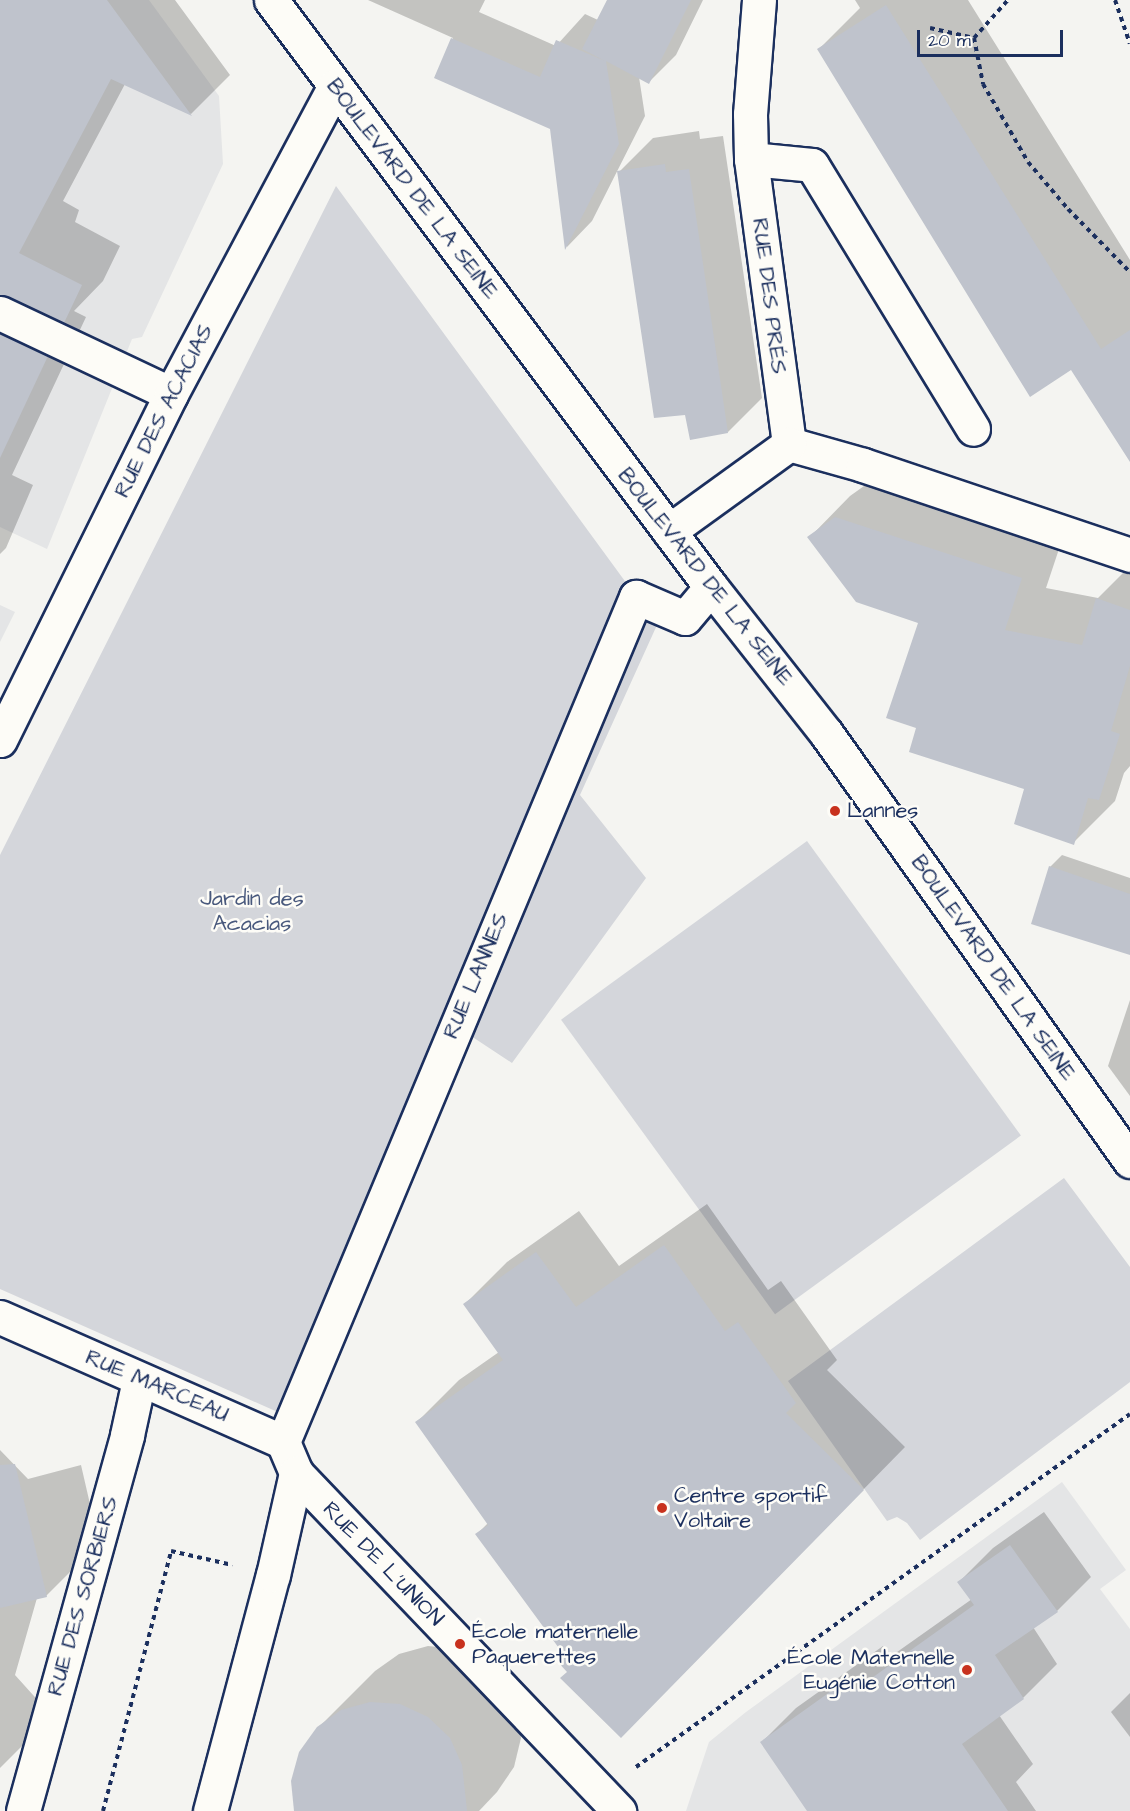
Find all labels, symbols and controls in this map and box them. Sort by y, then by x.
scale bar [920,18,1066,56]
text: 20 m [928,28,971,53]
street label: BOULEVARD DE LA SEINE [320,74,504,304]
street label: RUE DES PRÉS [746,216,792,376]
street label: RUE DES ACACIAS [109,320,219,502]
street label: BOULEVARD DE LA SEINE [612,463,798,691]
place label: Lannes [847,798,918,824]
marker: Lannes [828,804,842,818]
street label: BOULEVARD DE LA SEINE [905,850,1081,1086]
park label: Jardin des Acacias [200,885,304,936]
street label: RUE LANNES [438,909,514,1043]
street label: RUE MARCEAU [81,1344,233,1428]
place label: Centre sportif Voltaire [674,1482,827,1534]
street label: RUE DES SORBIERS [42,1493,124,1699]
street label: RUE DE L'UNION [317,1496,449,1632]
marker: Centre sportif Voltaire [655,1501,669,1515]
place label: École maternelle Paquerettes [472,1618,638,1670]
marker: École maternelle Paquerettes [453,1637,467,1651]
place label: École Maternelle Eugénie Cotton [787,1644,955,1696]
marker: École Maternelle Eugénie Cotton [960,1663,974,1677]

